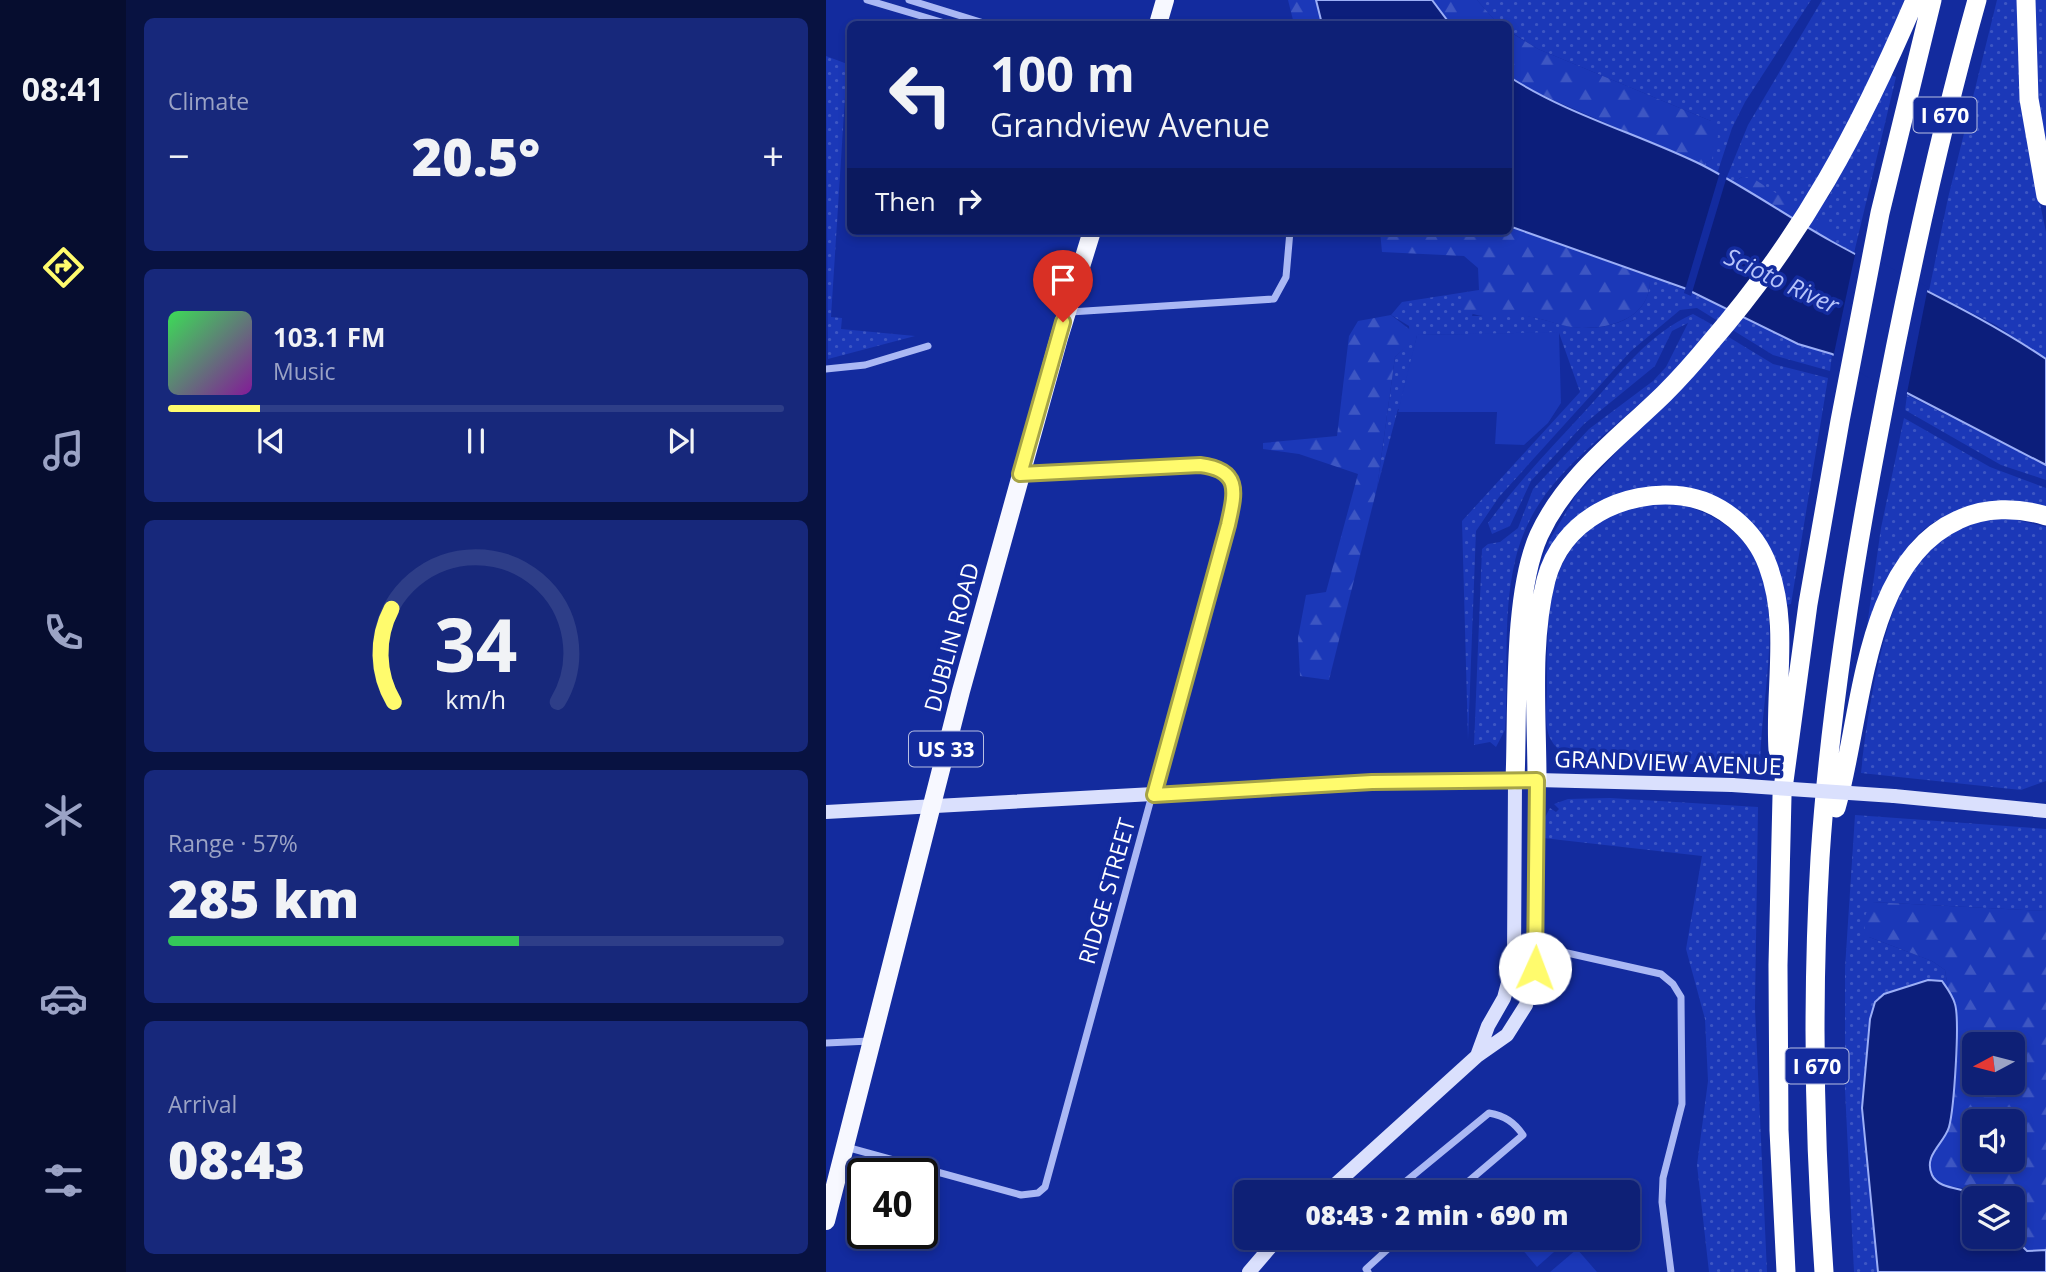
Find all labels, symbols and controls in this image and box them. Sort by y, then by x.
text: 100 m [990,40,1135,106]
icon: left [875,49,966,140]
text: 08:41 [22,67,104,110]
text: Climate [168,85,249,117]
road number: I 670 [1914,97,1976,132]
text: Grandview Avenue [990,103,1270,146]
text: 20.5° [412,120,540,191]
text: − [168,129,190,181]
text: + [762,129,784,181]
icon: right [950,182,988,220]
text: Then [875,183,936,219]
water label: Scioto River [1720,239,1846,321]
icon: directions [39,243,88,292]
pin [1033,250,1093,322]
icon: arrive [1044,261,1082,299]
text: 103.1 FM [273,319,385,355]
text: Music [273,355,336,387]
icon: previous [252,422,290,460]
icon: pause [457,422,495,460]
icon: next [662,422,700,460]
icon: music [39,426,88,475]
street label: DUBLIN ROAD [916,559,986,715]
text: 34 [434,594,518,693]
icon: phone [39,608,88,657]
text: km/h [446,682,506,716]
road number: US 33 [909,732,983,766]
street label: GRANDVIEW AVENUE [1554,742,1782,782]
icon: climate [39,791,88,840]
street label: RIDGE STREET [1070,814,1142,968]
text: Range · 57% [168,827,298,859]
text: 285 km [168,862,359,933]
position arrow [1498,931,1572,1005]
icon: car [39,974,88,1023]
north arrow [1962,1032,2025,1096]
map controls [1962,1032,2025,1249]
road number: I 670 [1786,1048,1849,1084]
text: Arrival [168,1088,237,1120]
button: sound [1962,1109,2025,1172]
text: 08:43 [168,1123,305,1194]
icon: filters [39,1156,88,1205]
speed limit sign: 40 [847,1158,938,1249]
button: layers [1962,1186,2025,1249]
text: 08:43 · 2 min · 690 m [1306,1197,1568,1233]

